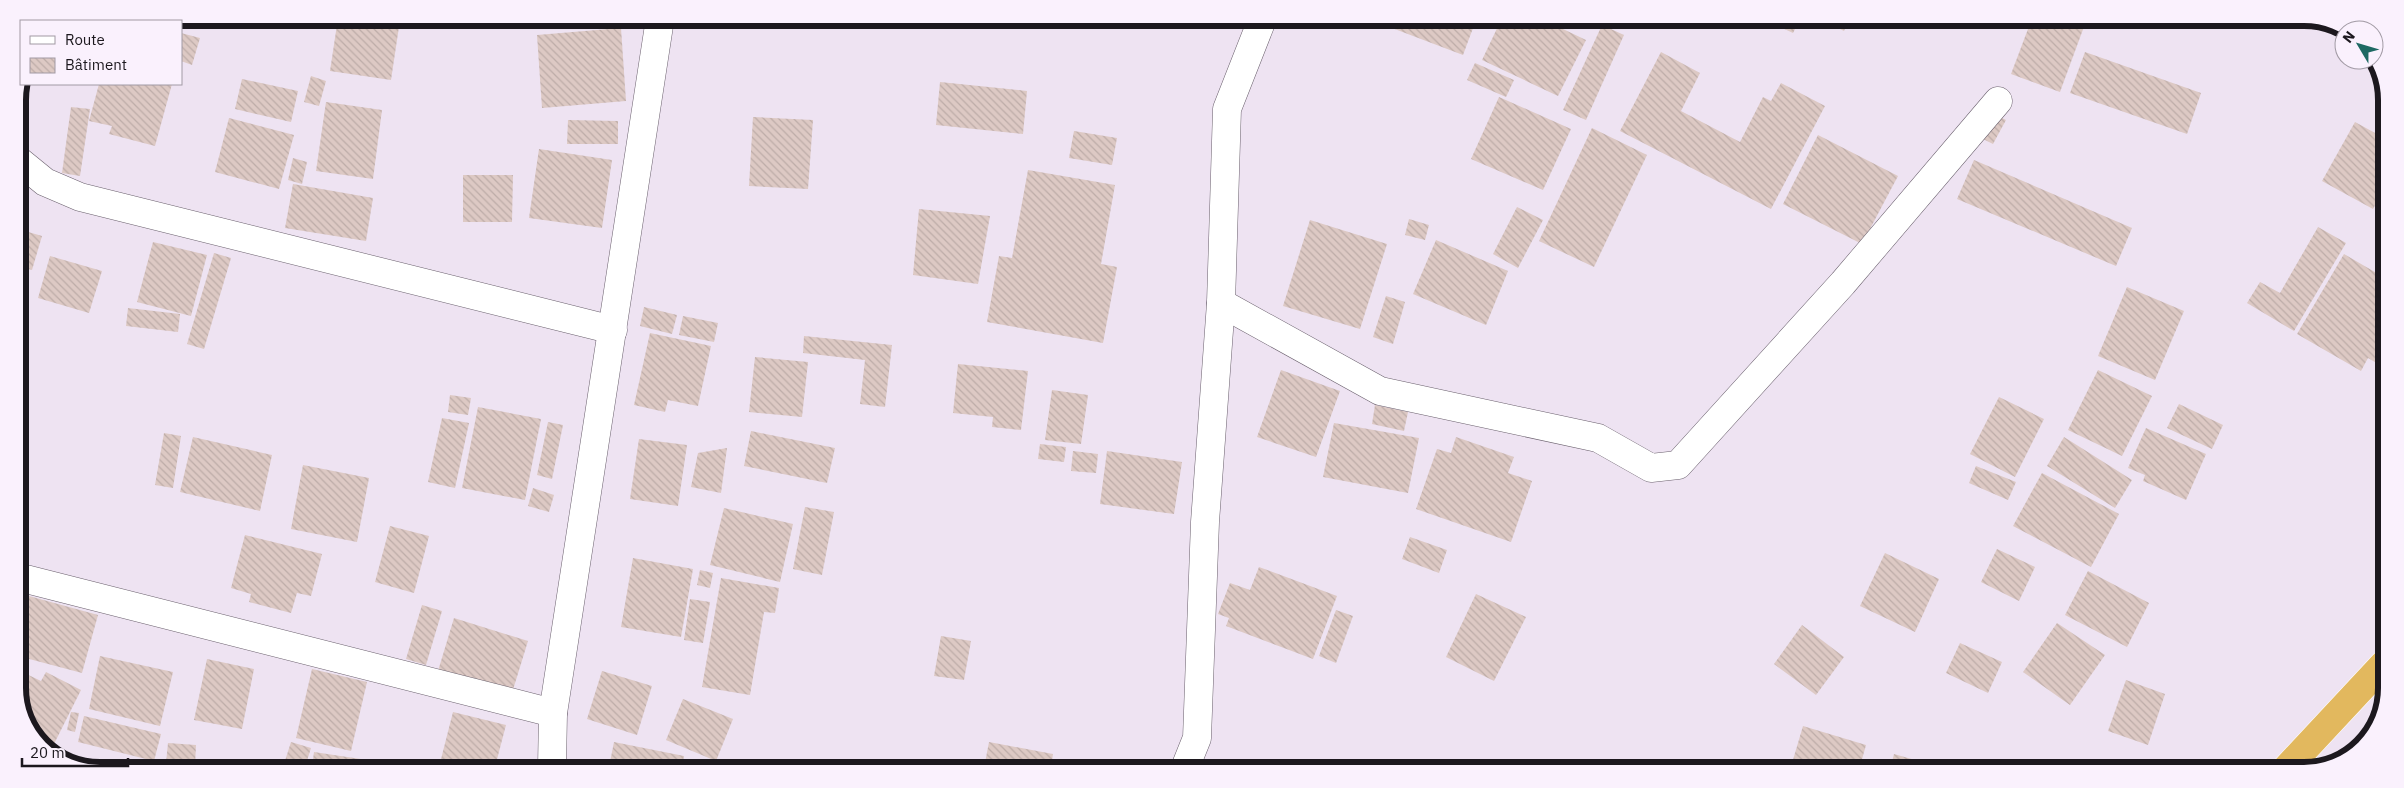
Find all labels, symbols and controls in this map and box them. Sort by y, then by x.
legend [20,20,182,85]
north arrow [2334,20,2384,70]
text: N [2339,27,2359,47]
text: Route [65,30,105,49]
text: Bâtiment [65,55,127,74]
scale bar [22,736,129,768]
text: 20 m [30,743,65,762]

